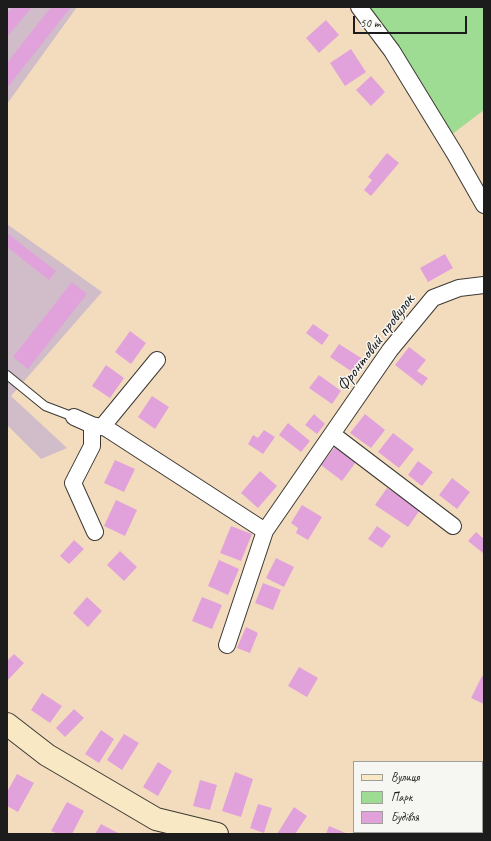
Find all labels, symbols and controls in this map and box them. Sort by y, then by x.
scale bar [355,8,469,34]
text: 50 m [360,15,380,31]
street label: Фронтовий провулок [333,290,419,396]
legend [353,761,483,833]
text: Вулиця [391,769,419,785]
text: Парк [391,789,412,805]
text: Будівля [391,809,419,825]

